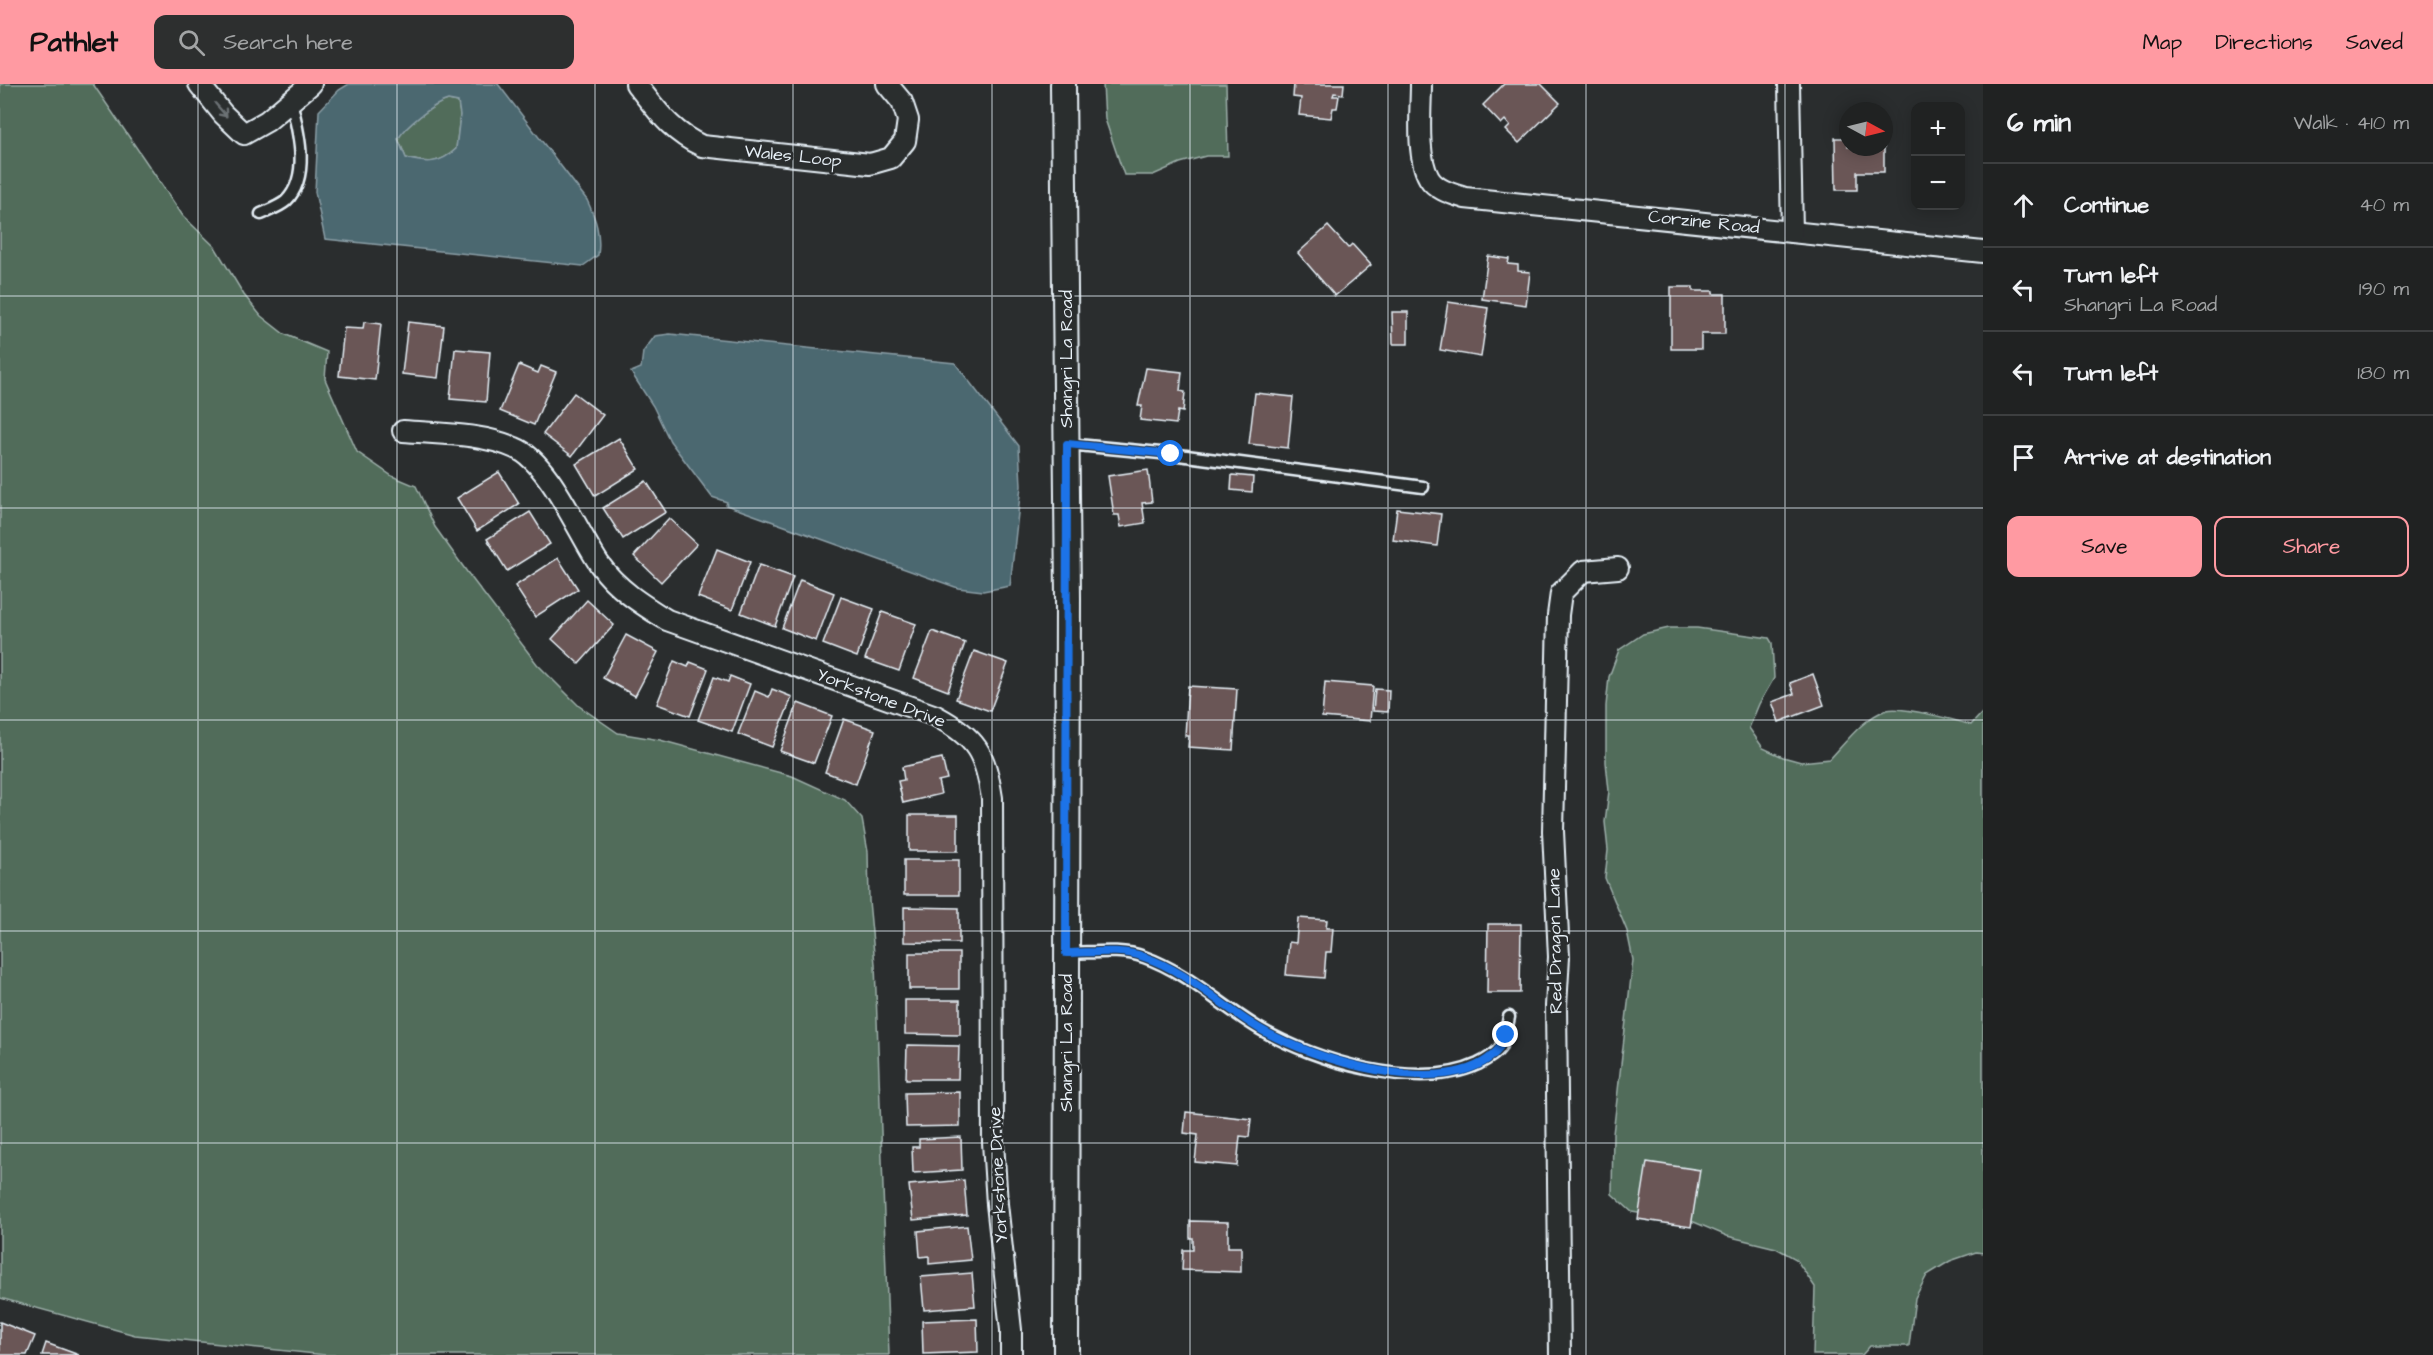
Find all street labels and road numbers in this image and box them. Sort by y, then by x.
street label: Wales Loop [743,138,843,174]
street label: Corzine Road [1647,204,1761,240]
street label: Shangri La Road [1054,290,1080,428]
street label: Yorkstone Drive [813,662,949,734]
street label: Red Dragon Lane [1541,868,1570,1014]
street label: Shangri La Road [1054,974,1080,1112]
street label: Yorkstone Drive [982,1106,1014,1244]

